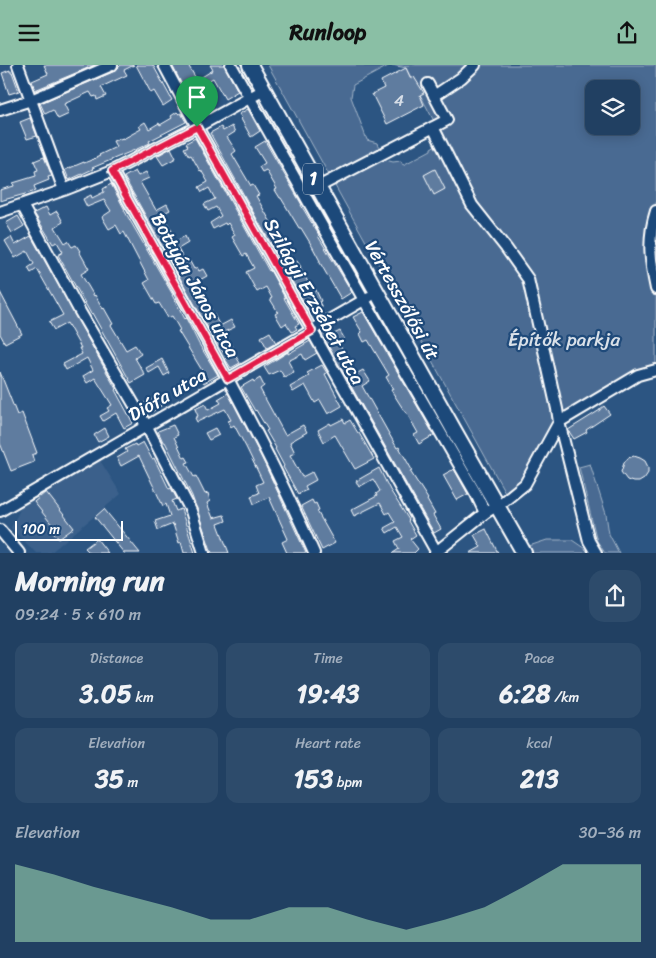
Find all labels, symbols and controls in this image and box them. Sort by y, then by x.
text: Runloop [290,13,366,52]
icon: menu [15,19,43,47]
icon: share [613,19,641,47]
pin [176,76,218,127]
map controls [585,80,640,135]
button: layers [585,80,640,135]
icon: arrive [183,83,211,111]
house number: 4 [394,86,404,115]
road number: 1 [303,163,323,195]
street label: Bottyán János utca [142,207,249,364]
street label: Szilágyi Erzsébet utca [255,212,374,391]
street label: Vértesszőlősi út [356,234,449,366]
park label: Építők parkja [508,323,620,356]
street label: Diófa utca [121,358,213,430]
text: 100 m [22,517,60,542]
scale bar [15,518,122,541]
text: Morning run [15,556,165,605]
button: share [589,570,641,622]
text: 09:24 · 5 × 610 m [15,600,141,629]
text: Distance [90,646,143,671]
text: Time [313,646,343,671]
text: Pace [524,646,554,671]
text: 3.05 [80,671,132,716]
text: 19:43 [297,671,359,716]
text: 6:28 [499,671,551,716]
text: km [132,685,154,710]
text: /km [551,685,579,710]
text: Elevation [88,731,145,756]
text: Heart rate [295,731,361,756]
text: kcal [527,731,552,756]
text: 35 [95,756,124,801]
text: 153 [293,756,333,801]
text: 213 [520,756,559,801]
text: m [124,770,138,795]
text: bpm [333,770,363,795]
text: Elevation [15,818,80,847]
text: 30–36 m [579,818,641,847]

